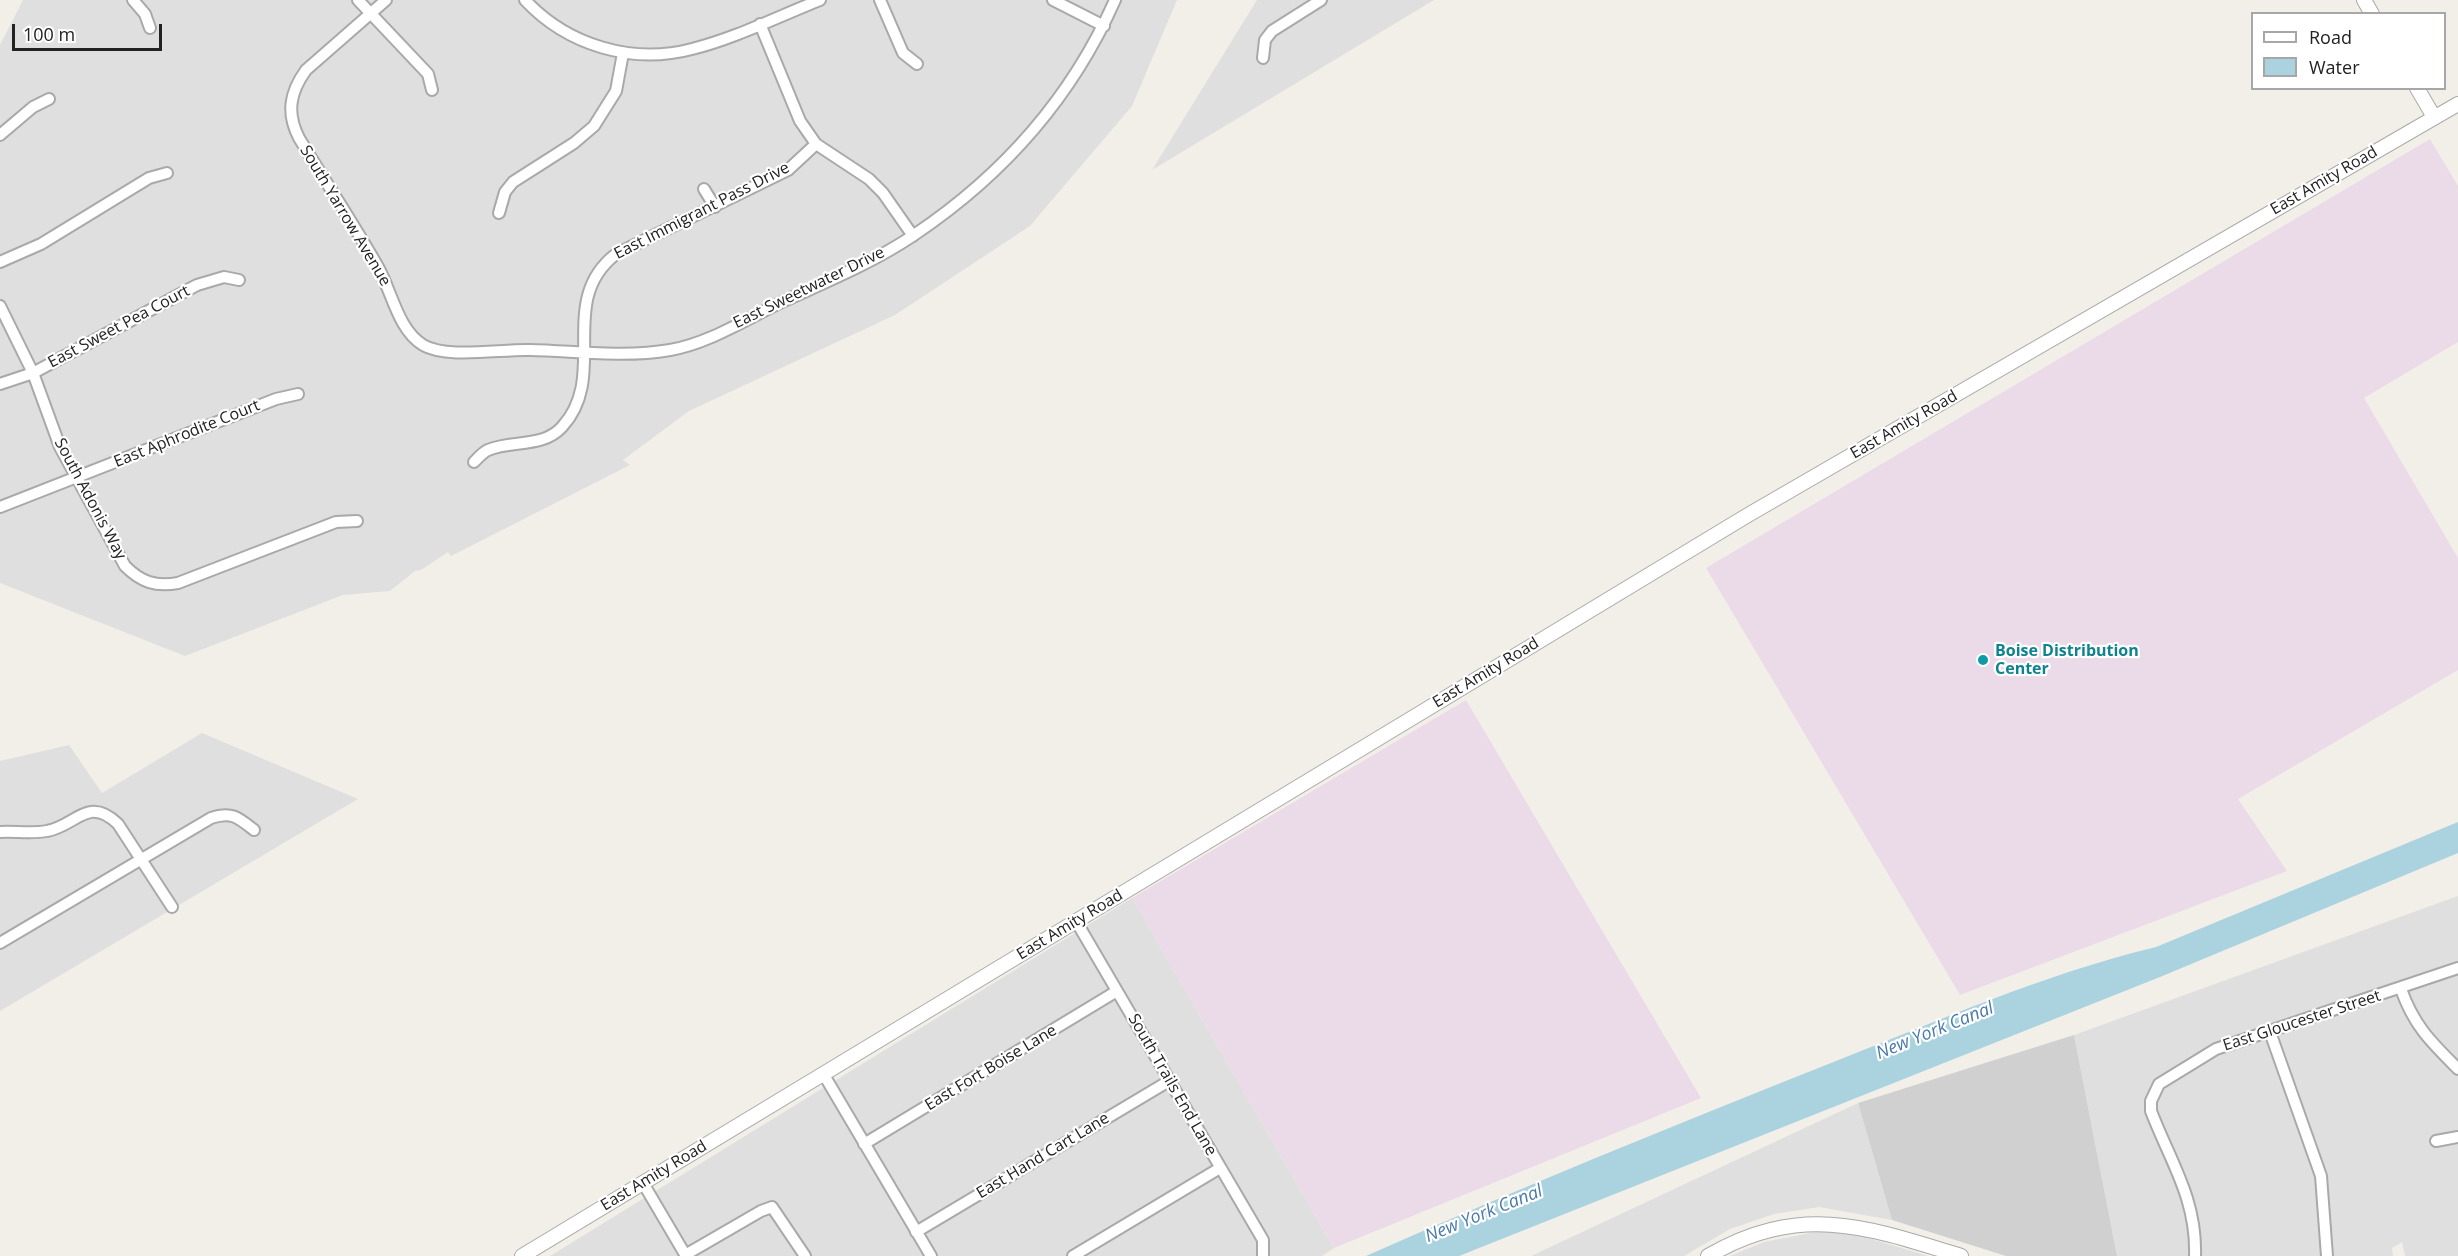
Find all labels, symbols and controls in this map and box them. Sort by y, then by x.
scale bar [15,12,165,50]
legend [2251,12,2446,90]
text: 100 m [23,22,75,46]
text: Road [2309,25,2352,49]
text: Water [2309,55,2360,79]
street label: South Yarrow Avenue [295,142,395,290]
street label: East Amity Road [2267,143,2381,219]
street label: East Immigrant Pass Drive [611,158,793,264]
street label: East Sweetwater Drive [730,243,888,333]
street label: East Sweet Pea Court [45,282,193,372]
street label: East Amity Road [1847,387,1961,463]
street label: East Aphrodite Court [111,396,263,472]
street label: South Adonis Way [50,435,130,563]
street label: East Amity Road [1430,634,1542,712]
place label: Boise Distribution Center [1995,641,2139,679]
marker: Boise Distribution Center [1976,653,1990,667]
street label: East Amity Road [1014,886,1126,964]
street label: East Gloucester Street [2221,986,2383,1056]
water label: New York Canal [1873,998,1997,1064]
street label: South Trails End Lane [1124,1011,1220,1159]
street label: East Fort Boise Lane [922,1021,1060,1115]
street label: East Hand Cart Lane [973,1109,1113,1203]
street label: East Amity Road [598,1137,710,1215]
water label: New York Canal [1422,1181,1546,1247]

